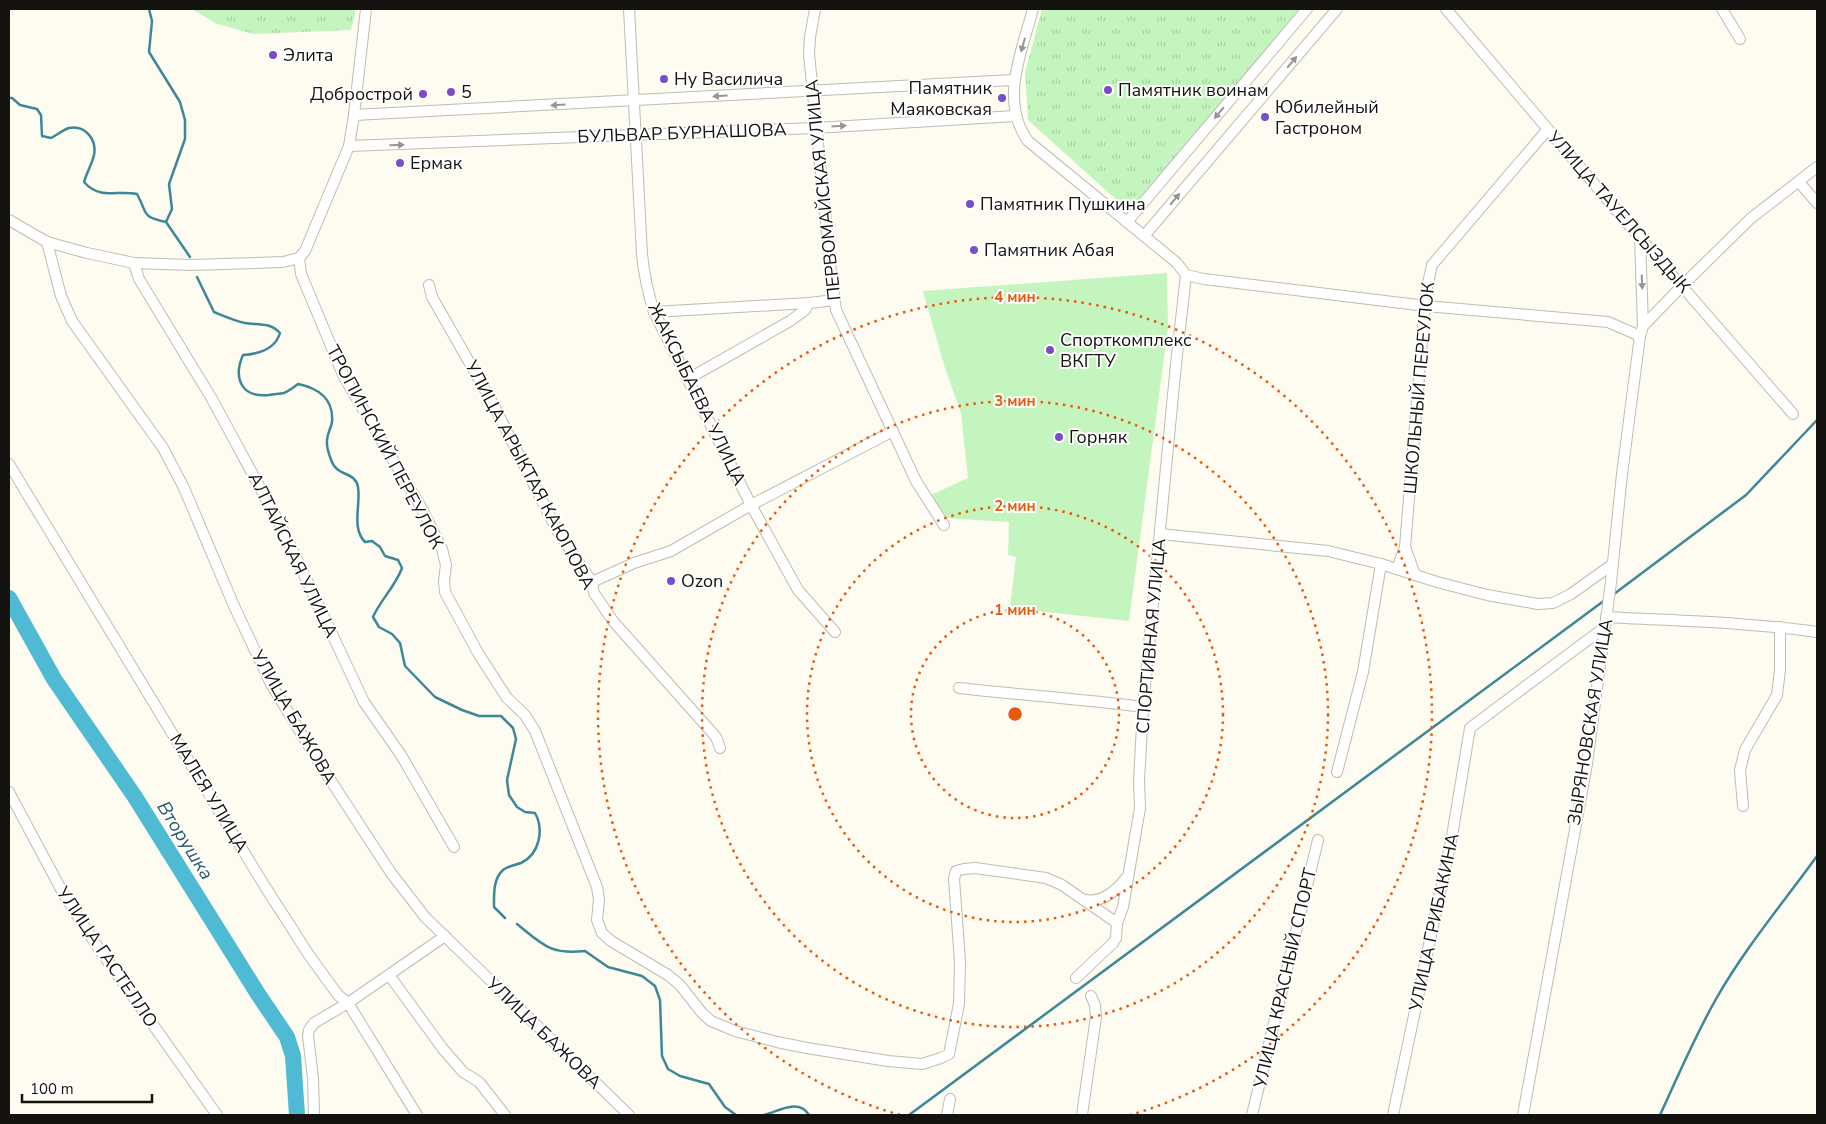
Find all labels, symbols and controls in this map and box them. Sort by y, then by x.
one-way arrow [1019,37,1027,52]
place label: Элита [283,43,333,67]
marker: Элита [267,49,279,61]
one-way arrow [1286,56,1297,69]
place label: Ну Василича [674,67,783,91]
marker: Ну Василича [658,73,670,85]
place label: Памятник Маяковская [890,76,993,121]
street label: ПЕРВОМАЙСКАЯ УЛИЦА [799,78,847,302]
place label: Памятник воинам [1118,78,1269,102]
place label: 5 [461,80,472,104]
place label: Добрострой [310,82,413,106]
marker: Памятник воинам [1102,84,1114,96]
marker: 5 [445,86,457,98]
marker: Добрострой [417,88,429,100]
one-way arrow [712,92,728,100]
marker: Памятник Маяковская [996,92,1008,104]
place label: Юбилейный Гастроном [1275,95,1379,140]
one-way arrow [550,102,566,110]
one-way arrow [1213,106,1225,118]
marker: Юбилейный Гастроном [1259,111,1271,123]
street label: БУЛЬВАР БУРНАШОВА [577,117,787,149]
one-way arrow [832,122,848,130]
street label: УЛИЦА ТАУЕЛСЫЗДЫК [1541,125,1696,298]
one-way arrow [390,140,406,148]
place label: Ермак [410,151,463,175]
marker: Ермак [394,157,406,169]
place label: Памятник Пушкина [980,192,1146,216]
one-way arrow [1170,193,1181,206]
marker: Памятник Пушкина [964,198,976,210]
place label: Памятник Абая [984,238,1114,262]
marker: Памятник Абая [968,244,980,256]
one-way arrow [1638,274,1646,290]
street label: ШКОЛЬНЫЙ ПЕРЕУЛОК [1398,281,1440,495]
text: 4 мин [994,287,1036,307]
street label: ЖАКСЫБАЕВА УЛИЦА [642,299,752,489]
place label: Спорткомплекс ВКГТУ [1060,328,1192,373]
street label: ТРОПИНСКИЙ ПЕРЕУЛОК [321,341,449,554]
marker: Спорткомплекс ВКГТУ [1044,344,1056,356]
street label: УЛИЦА АРЫКТАЯ КАЮПОВА [459,356,601,594]
text: 3 мин [994,391,1036,411]
place label: Горняк [1069,425,1128,449]
marker: Горняк [1053,431,1065,443]
street label: АЛТАЙСКАЯ УЛИЦА [243,468,343,642]
text: 2 мин [994,496,1036,516]
street label: СПОРТИВНАЯ УЛИЦА [1131,537,1171,735]
place label: Ozon [681,569,723,593]
marker: Ozon [665,575,677,587]
text: 1 мин [994,600,1036,620]
street label: ЗЫРЯНОВСКАЯ УЛИЦА [1562,617,1618,827]
street label: УЛИЦА БАЖОВА [245,645,342,789]
centre of rings [1006,705,1024,723]
street label: МАЛЕЯ УЛИЦА [164,729,254,857]
water label: Вторушка [151,796,220,885]
street label: УЛИЦА ГРИБАКИНА [1403,831,1465,1014]
street label: УЛИЦА КРАСНЫЙ СПОРТ [1248,866,1322,1091]
street label: УЛИЦА ГАСТЕЛЛО [50,881,163,1032]
street label: УЛИЦА БАЖОВА [480,971,607,1094]
scale bar [22,1072,152,1104]
text: 100 m [30,1079,74,1099]

